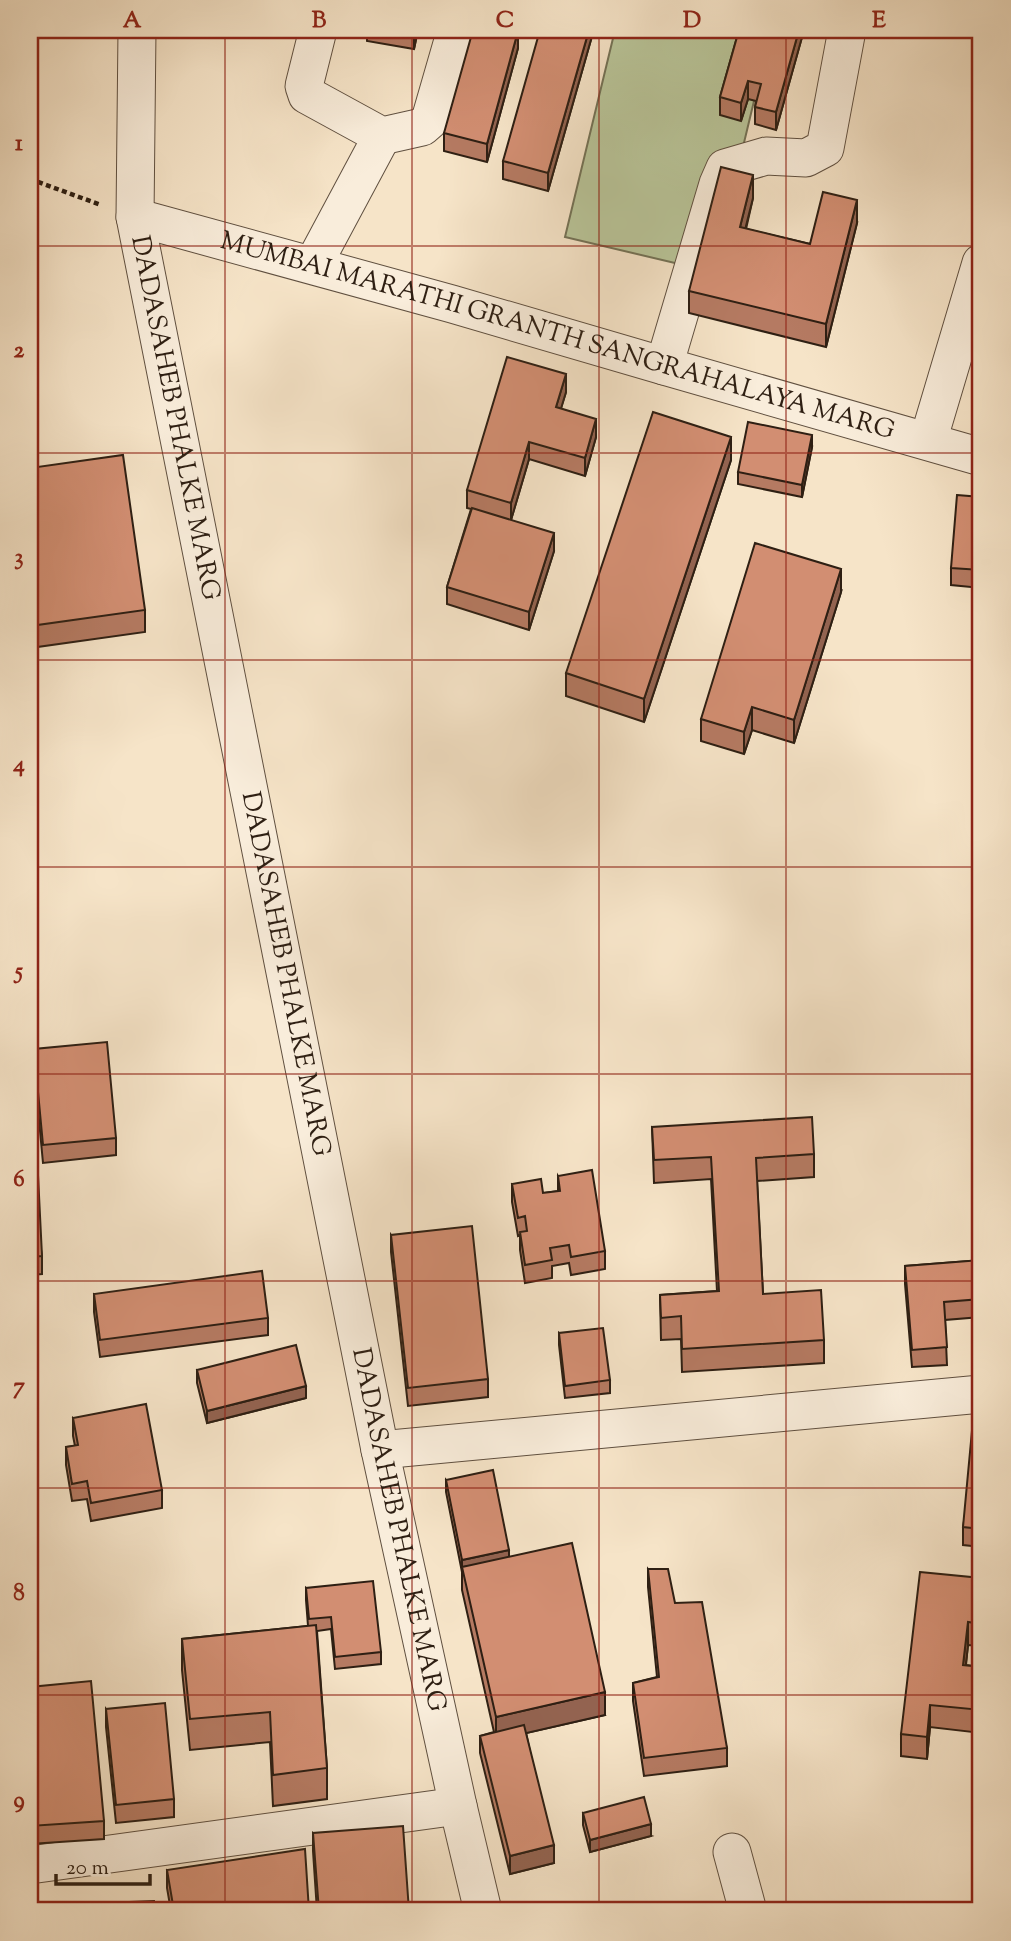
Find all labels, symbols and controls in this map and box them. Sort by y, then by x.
text: A [123,5,142,38]
text: B [312,5,327,38]
text: C [496,5,514,38]
text: D [683,5,701,38]
text: E [872,5,886,38]
text: 1 [15,128,23,161]
street label: MUMBAI MARATHI GRANTH SANGRAHALAYA MARG [216,223,899,450]
street label: DADASAHEB PHALKE MARG [121,233,229,604]
text: 2 [14,335,25,368]
text: 3 [14,542,24,575]
text: 4 [12,749,25,782]
street label: DADASAHEB PHALKE MARG [231,789,340,1160]
text: 5 [13,956,23,989]
text: 6 [13,1164,25,1197]
street label: DADASAHEB PHALKE MARG [342,1345,455,1715]
text: 7 [13,1371,25,1404]
text: 8 [13,1578,25,1611]
text: 9 [13,1785,25,1818]
scale bar [56,1843,150,1887]
text: 20 m [66,1854,109,1884]

